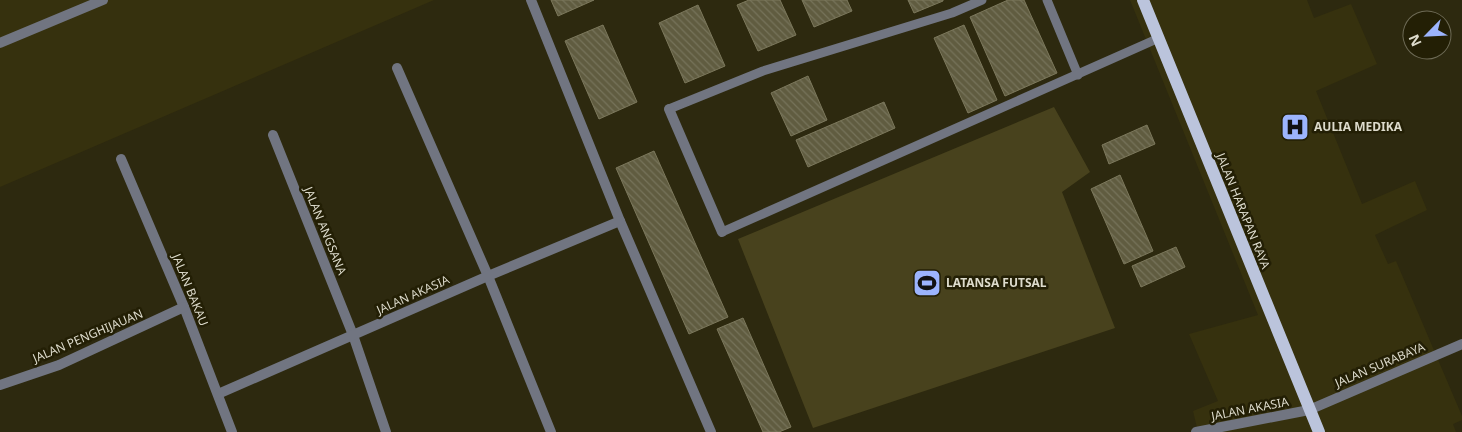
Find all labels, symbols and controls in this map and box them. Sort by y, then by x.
north arrow [1402,10,1452,60]
text: N [1404,31,1426,50]
hospital icon: AULIA MEDIKA [1280,112,1310,142]
place label: AULIA MEDIKA [1314,118,1403,135]
street label: JALAN HARAPAN RAYA [1212,149,1275,272]
street label: JALAN ANGSANA [300,183,351,278]
street label: JALAN BAKAU [168,250,213,328]
sports icon: LATANSA FUTSAL [912,268,942,298]
street label: JALAN AKASIA [373,271,452,319]
place label: LATANSA FUTSAL [946,274,1047,291]
street label: JALAN PENGHIJAUAN [29,305,146,367]
street label: JALAN SURABAYA [1331,338,1428,392]
street label: JALAN AKASIA [1209,393,1290,425]

